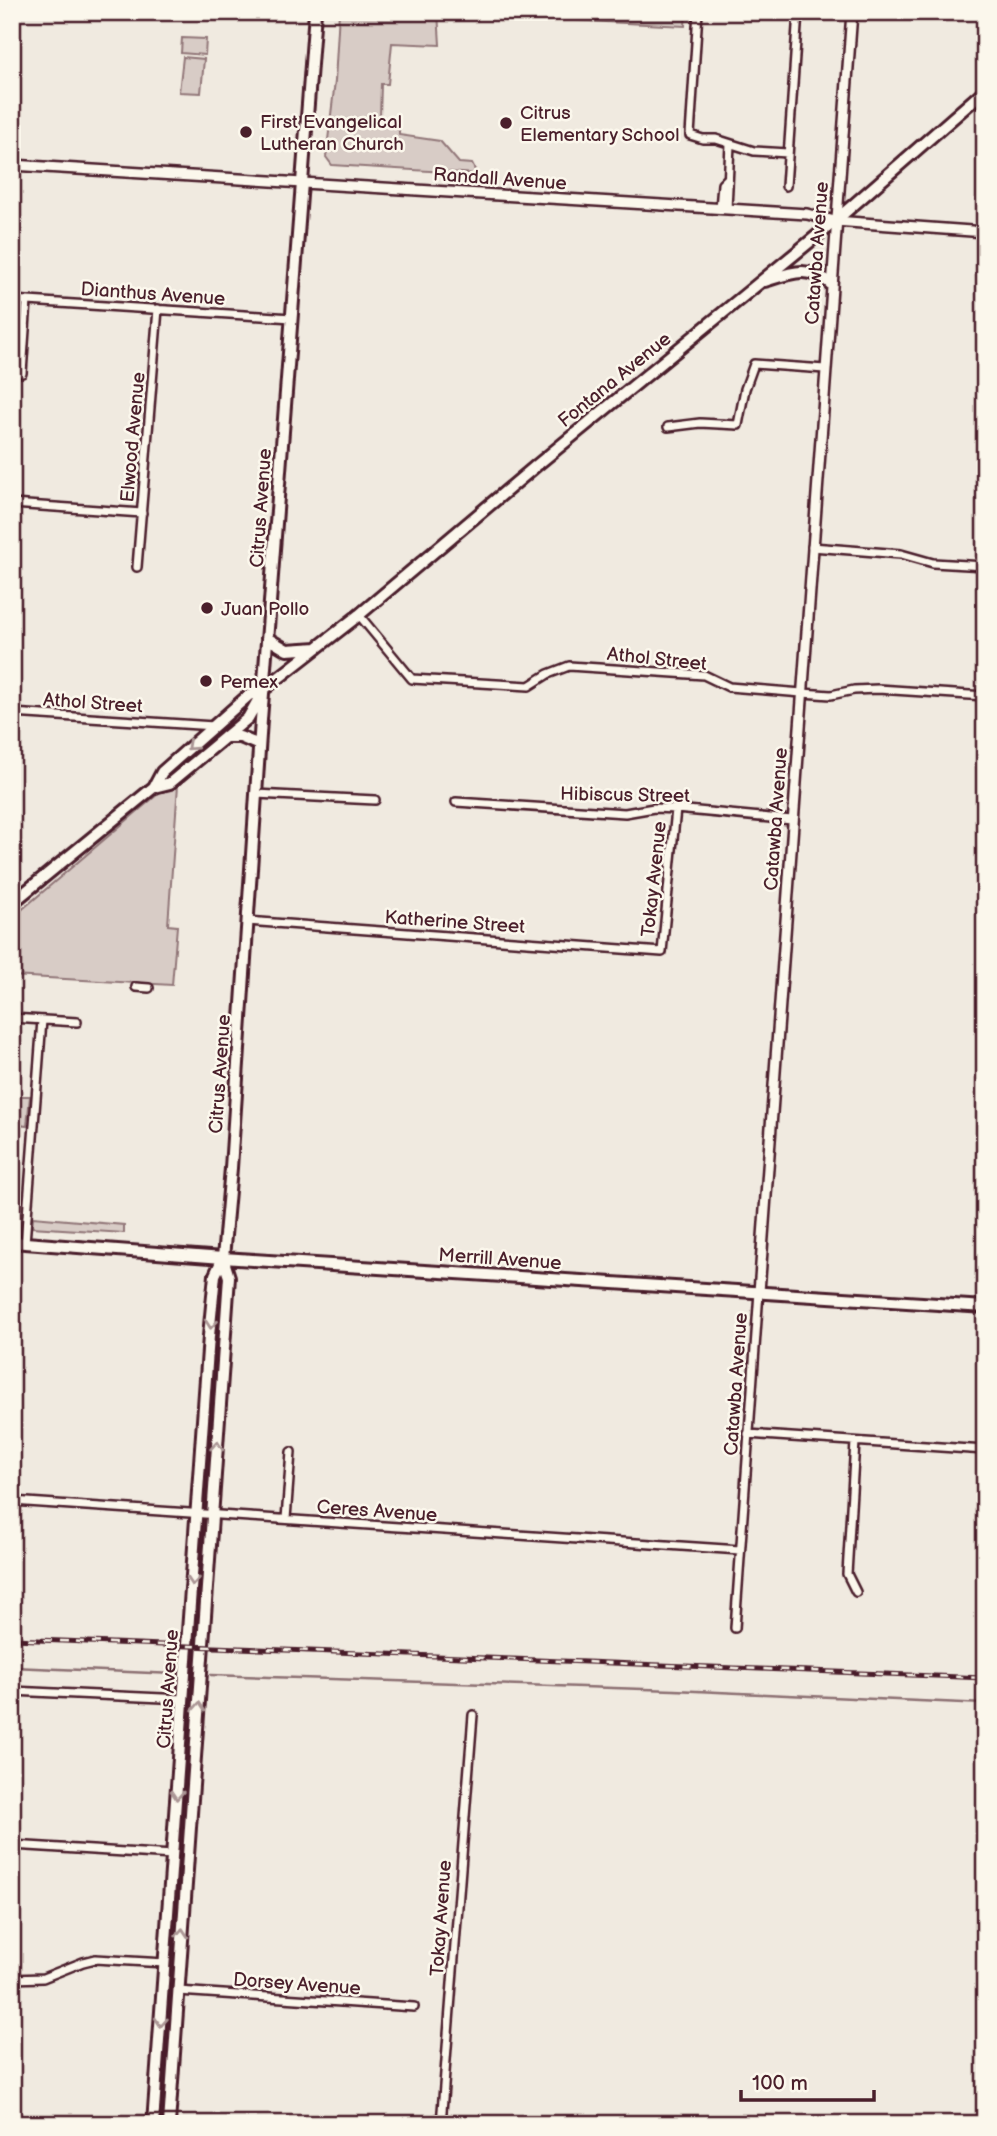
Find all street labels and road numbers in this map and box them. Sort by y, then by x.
street label: Randall Avenue [432,163,568,196]
street label: Catawba Avenue [801,181,834,325]
street label: Dianthus Avenue [80,278,226,311]
street label: Fontana Avenue [554,328,676,433]
street label: Elwood Avenue [116,371,151,503]
street label: Citrus Avenue [246,448,277,569]
street label: Athol Street [606,643,708,676]
street label: Athol Street [42,689,144,718]
street label: Catawba Avenue [760,747,793,891]
street label: Hibiscus Street [560,783,690,808]
street label: Tokay Avenue [637,820,672,938]
street label: Katherine Street [384,906,526,939]
street label: Citrus Avenue [205,1014,236,1135]
street label: Merrill Avenue [438,1244,562,1275]
street label: Catawba Avenue [720,1312,753,1456]
street label: Ceres Avenue [316,1496,438,1527]
street label: Citrus Avenue [153,1629,184,1750]
street label: Tokay Avenue [426,1859,457,1977]
street label: Dorsey Avenue [232,1969,362,2000]

